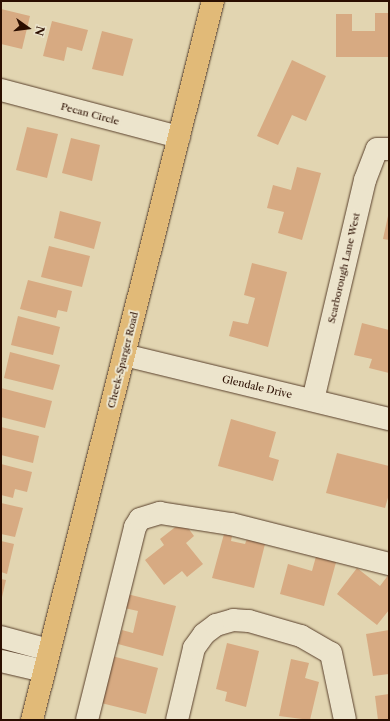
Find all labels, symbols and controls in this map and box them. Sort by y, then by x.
north arrow [8,8,48,48]
text: N [32,25,48,37]
street label: Pecan Circle [59,100,121,128]
street label: Scarborough Lane West [325,211,363,325]
street label: Cheek-Sparger Road [105,310,141,410]
street label: Glendale Drive [221,373,293,401]

